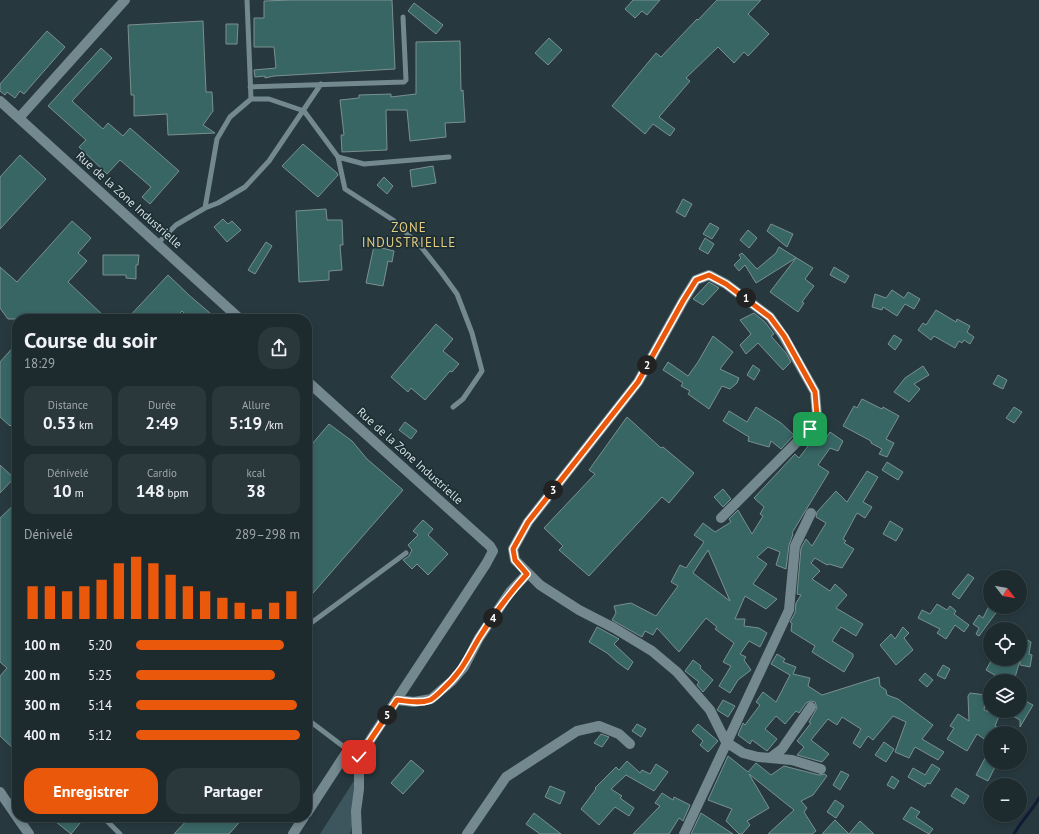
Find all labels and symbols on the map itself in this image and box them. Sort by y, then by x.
street label: Rue de la Zone Industrielle [73,148,186,251]
district label: ZONE INDUSTRIELLE [362,219,456,251]
pin: 1 [736,288,756,308]
pin: 2 [637,355,657,375]
street label: Rue de la Zone Industrielle [354,404,467,507]
pin [793,412,827,446]
pin: 3 [543,480,563,500]
north arrow [983,570,1027,614]
pin: 4 [483,608,503,628]
pin: 5 [377,705,397,725]
pin [342,740,376,774]

